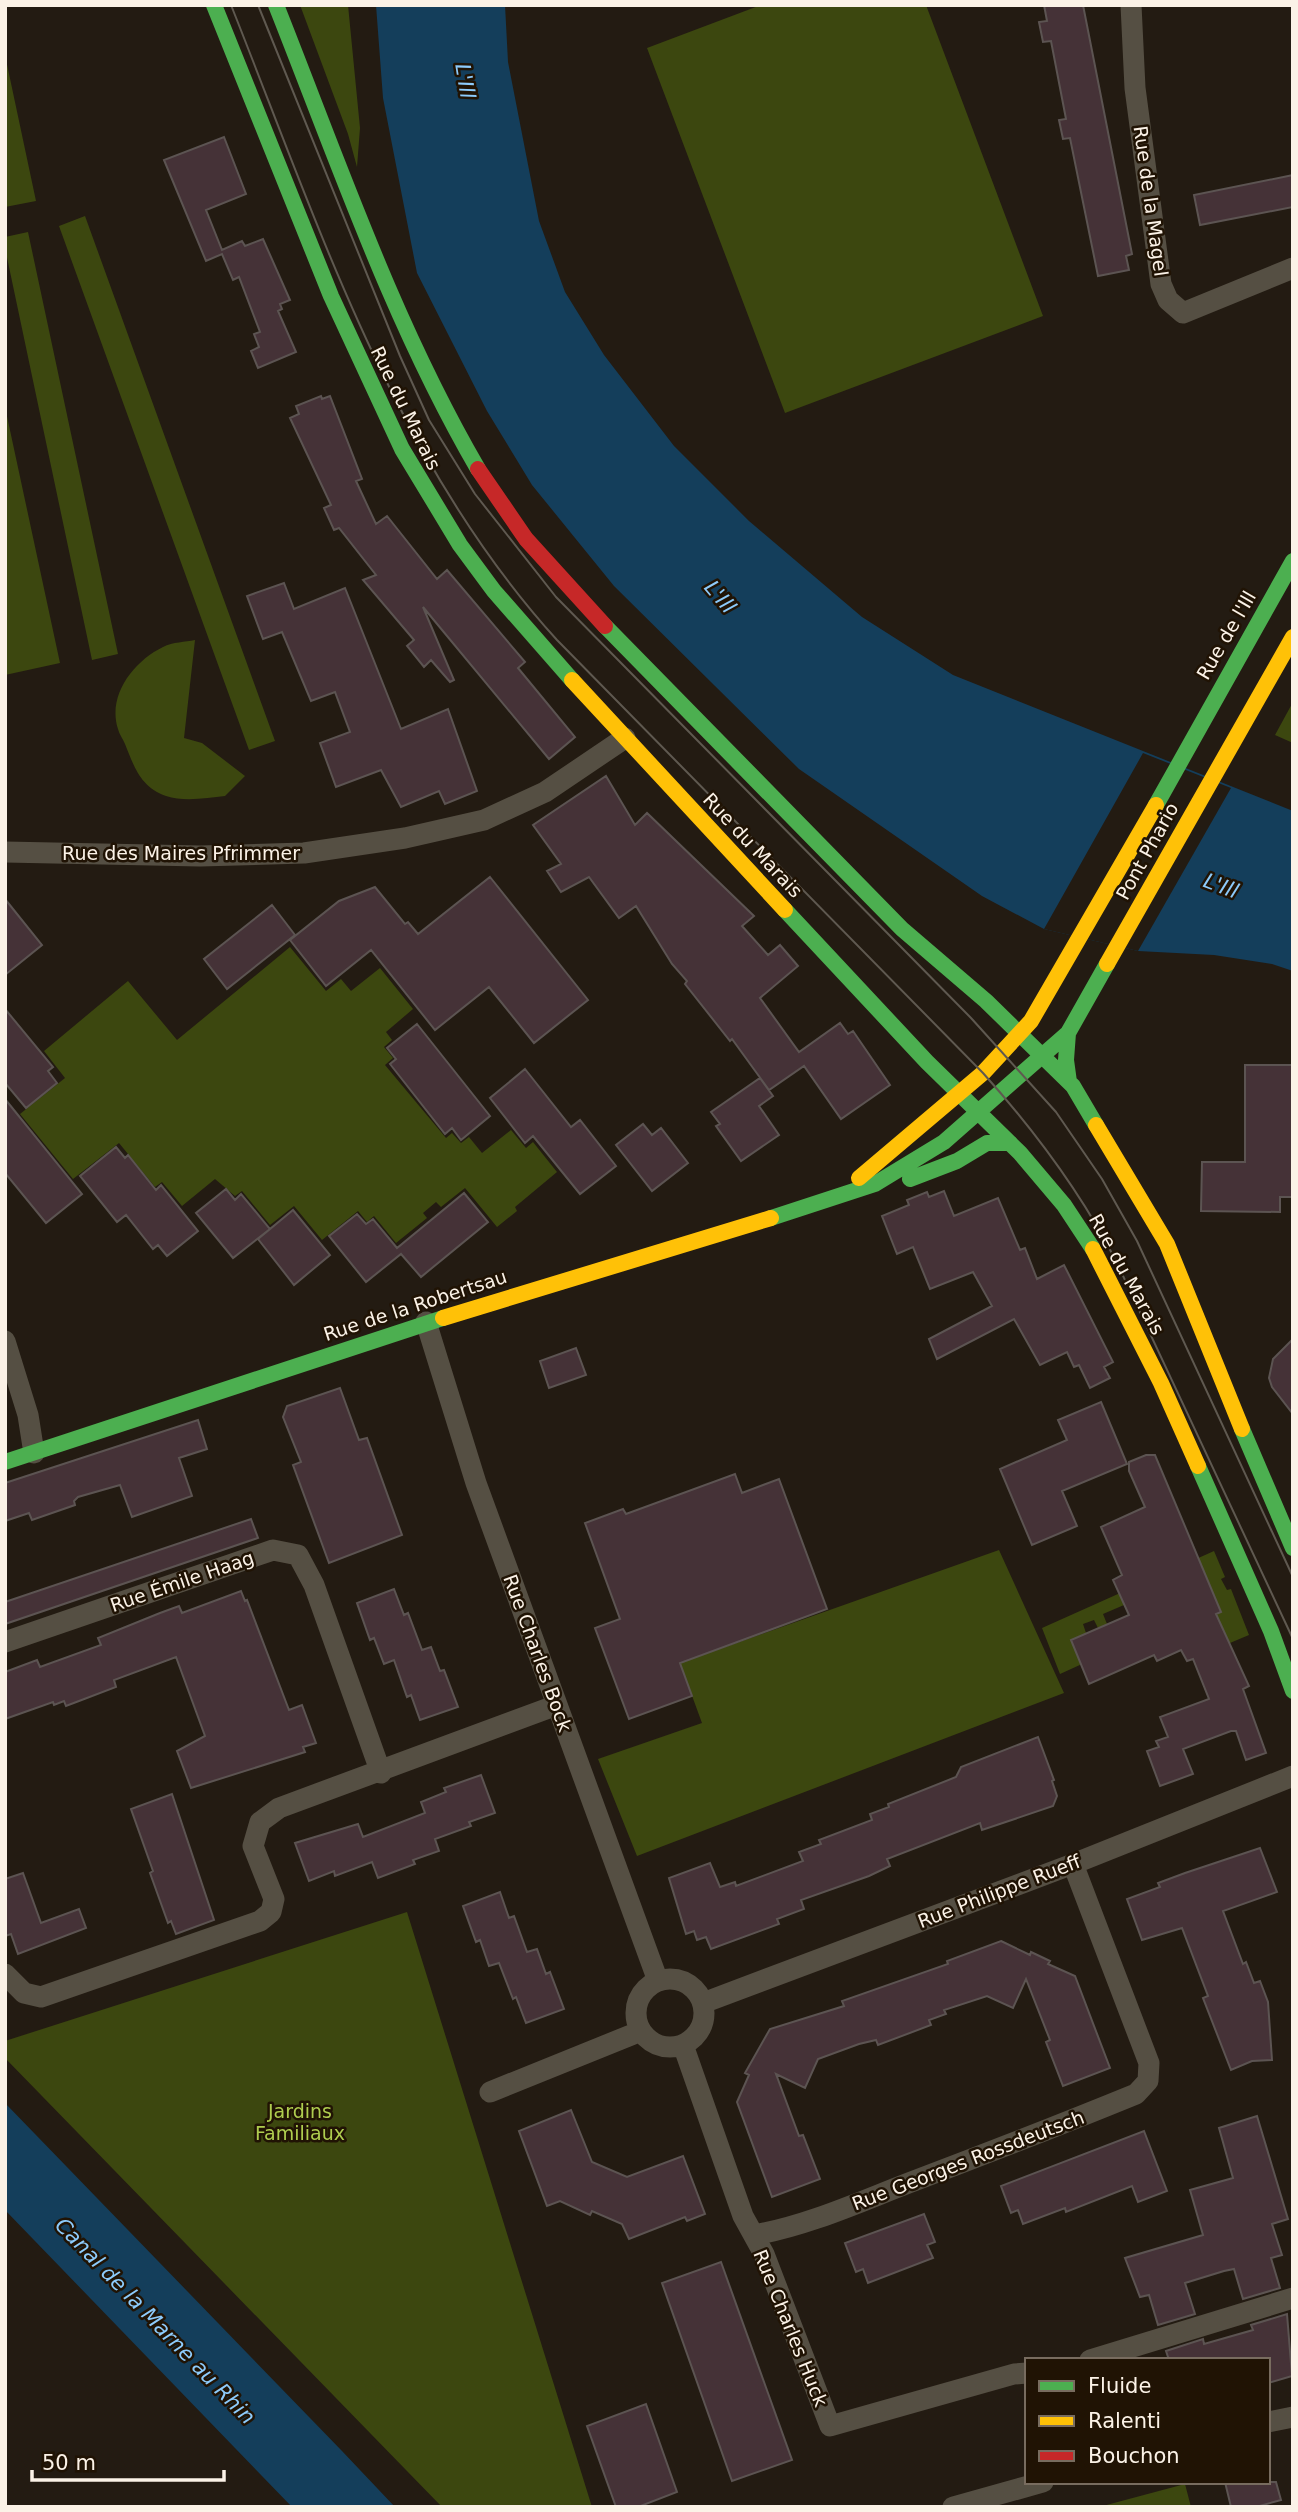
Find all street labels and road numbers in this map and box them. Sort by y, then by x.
street label: Rue de la Magel [1130,124,1172,278]
street label: Rue du Marais [367,343,445,473]
street label: Rue de l'Ill [1192,587,1260,683]
street label: Rue du Marais [699,788,807,902]
street label: Pont Phario [1111,799,1183,903]
street label: Rue des Maires Pfrimmer [62,842,300,864]
street label: Rue du Marais [1085,1210,1169,1338]
street label: Rue de la Robertsau [321,1265,509,1345]
street label: Rue Émile Haag [107,1546,257,1616]
street label: Rue Charles Bock [499,1571,577,1735]
street label: Rue Philippe Rueff [915,1850,1084,1932]
street label: Rue Georges Rossdeutsch [849,2106,1087,2214]
street label: Rue Charles Huck [749,2246,833,2410]

